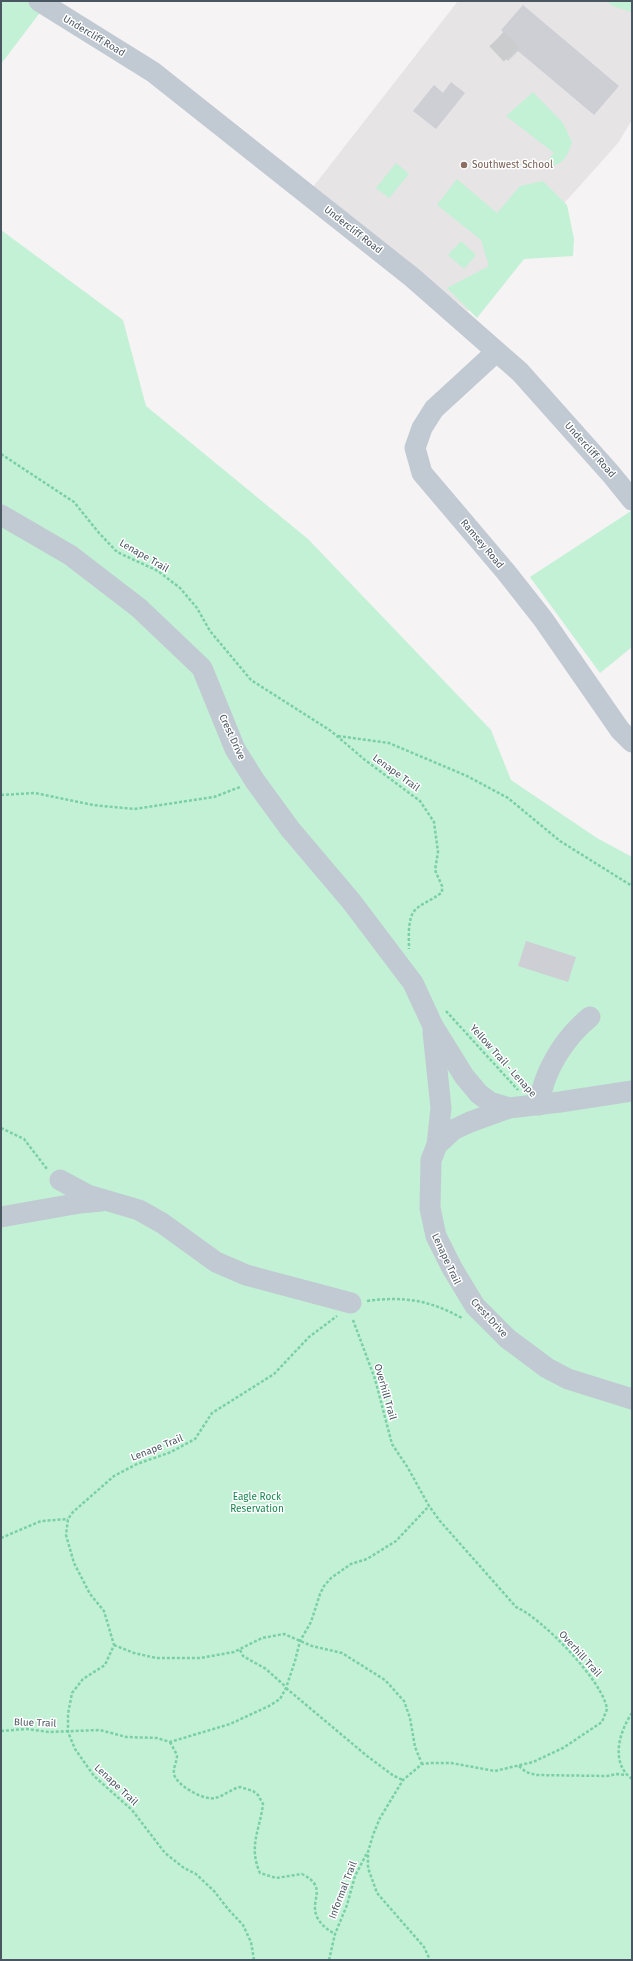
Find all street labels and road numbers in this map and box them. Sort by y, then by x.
street label: Undercliff Road [61,13,127,59]
street label: Undercliff Road [322,204,384,256]
street label: Undercliff Road [562,420,618,480]
street label: Ramsey Road [458,517,506,571]
street label: Lenape Trail [117,537,171,575]
street label: Crest Drive [216,712,248,762]
street label: Lenape Trail [370,752,422,794]
street label: Yellow Trail - Lenape [467,1022,539,1100]
street label: Lenape Trail [429,1231,463,1287]
street label: Crest Drive [468,1296,510,1340]
street label: Overhill Trail [371,1363,399,1422]
street label: Lenape Trail [129,1432,185,1464]
street label: Overhill Trail [556,1628,604,1680]
street label: Blue Trail [14,1716,57,1730]
street label: Lenape Trail [92,1762,140,1808]
street label: Informal Trail [326,1859,360,1921]

